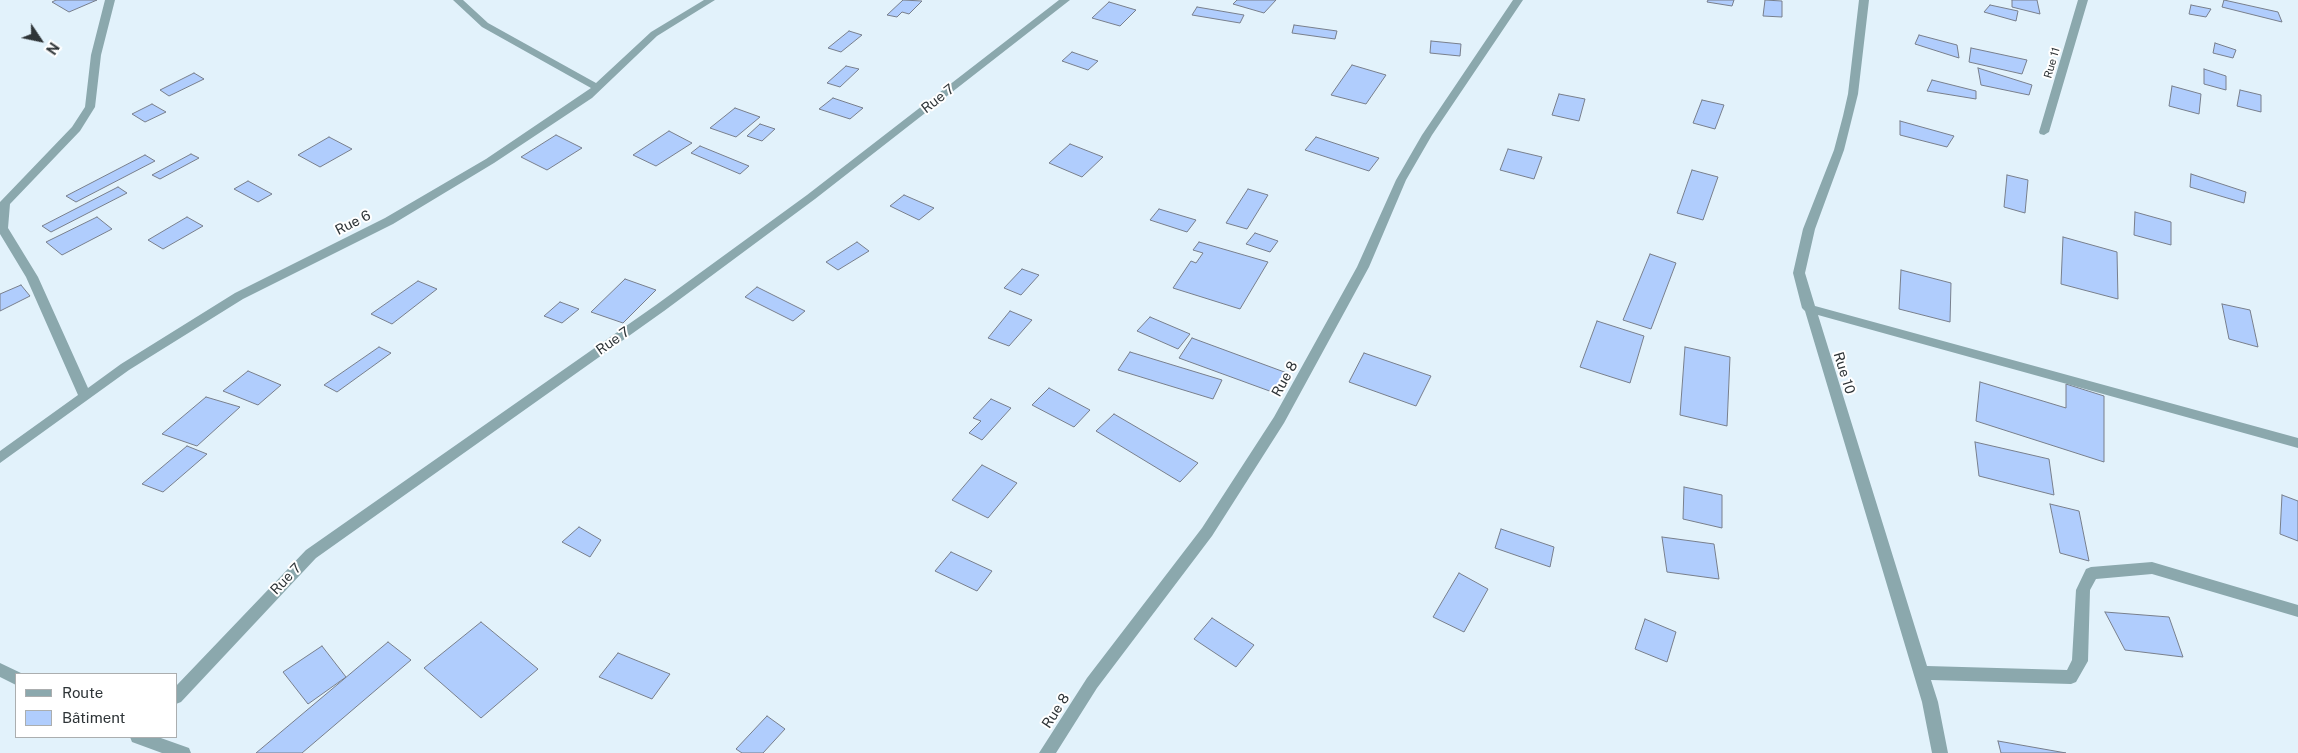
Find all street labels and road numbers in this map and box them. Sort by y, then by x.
street label: Rue 11 [2041,46,2063,80]
street label: Rue 7 [918,81,958,117]
street label: Rue 6 [332,207,374,239]
street label: Rue 7 [593,323,633,359]
street label: Rue 10 [1830,350,1858,396]
street label: Rue 8 [1268,358,1302,400]
street label: Rue 7 [267,560,305,598]
street label: Rue 8 [1039,691,1073,731]

